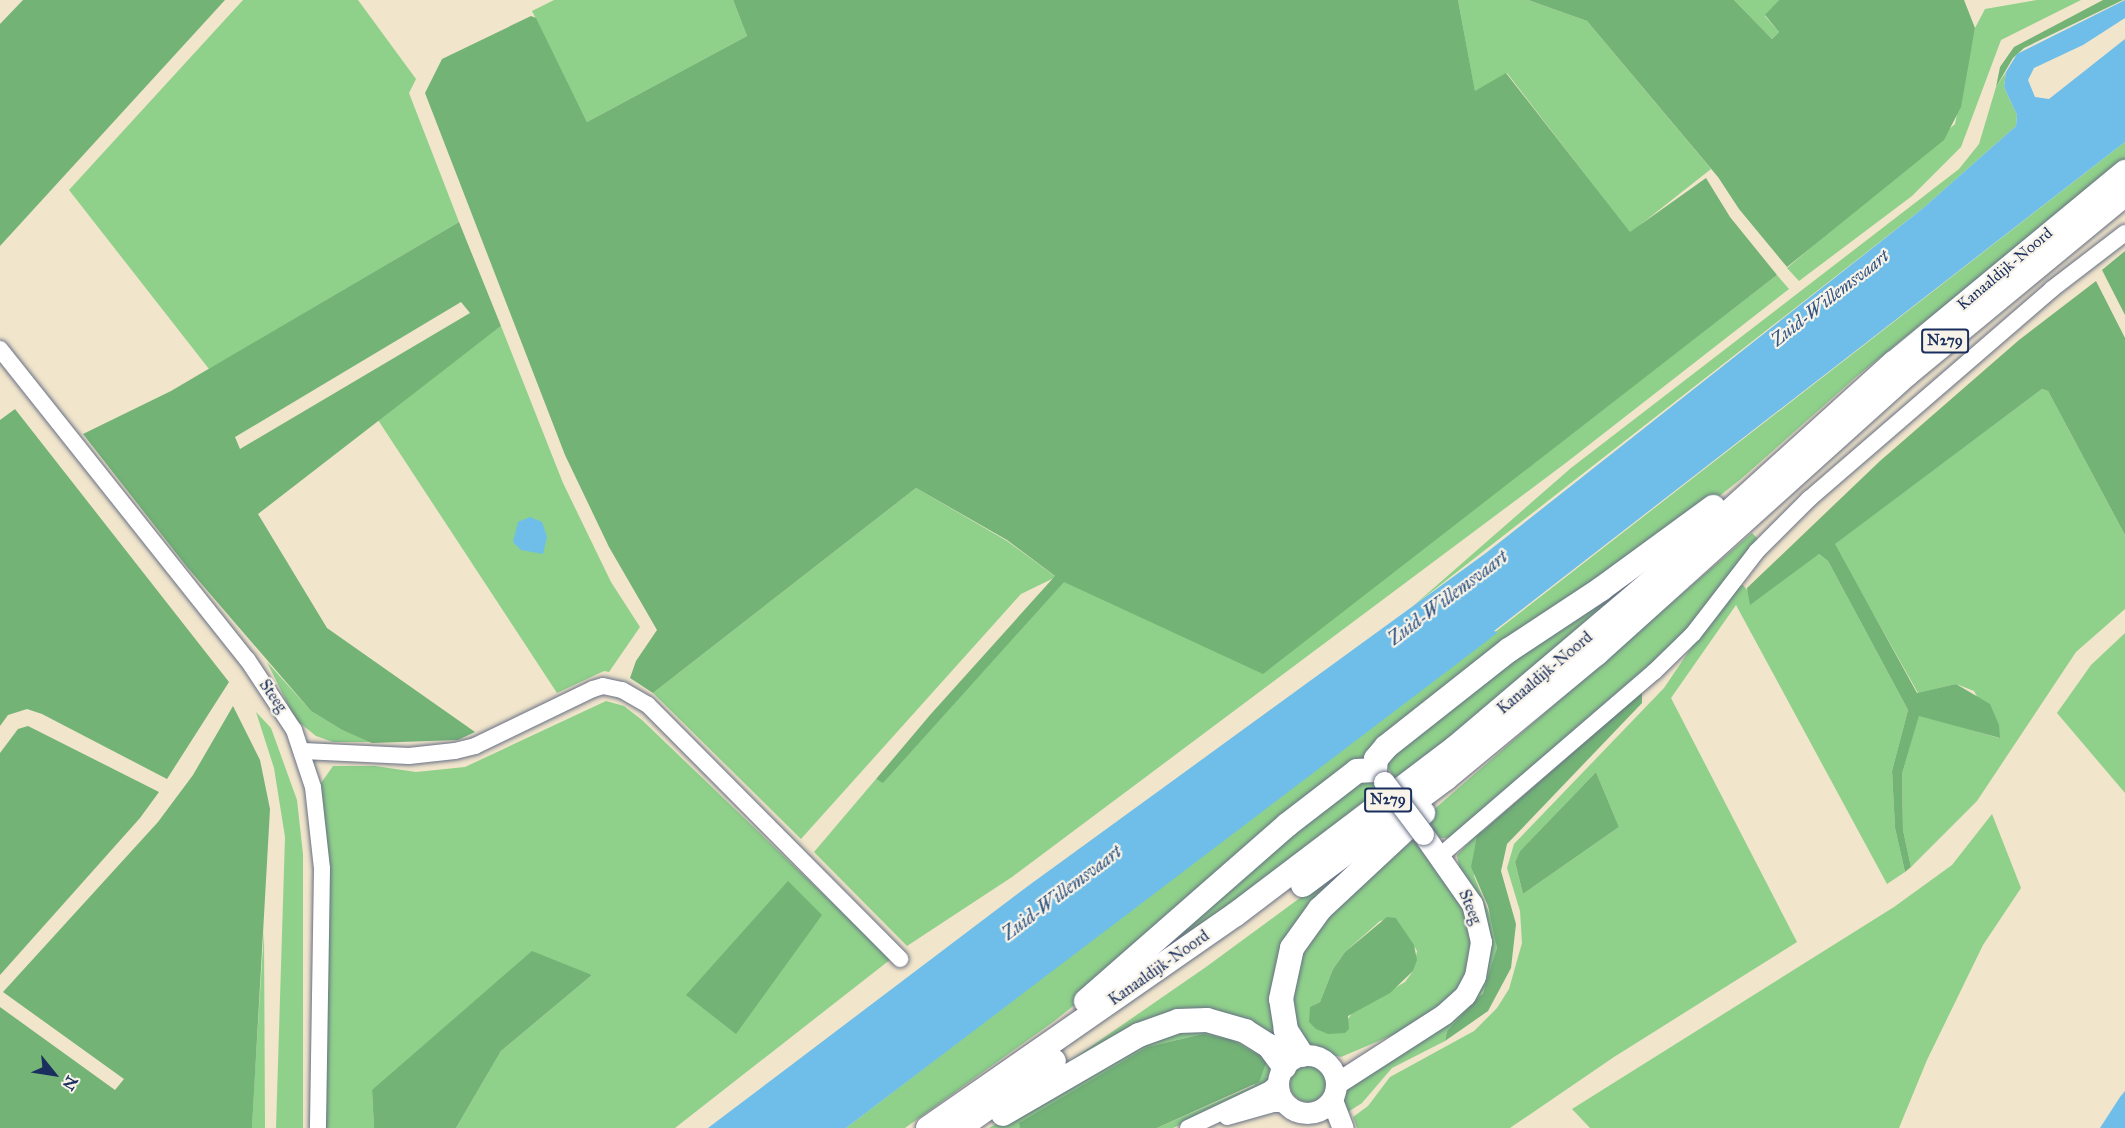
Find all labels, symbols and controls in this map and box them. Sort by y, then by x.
street label: Kanaaldijk-Noord [1953,224,2057,314]
water label: Zuid-Willemsvaart [1767,245,1893,351]
road number: N279 [1921,329,1969,353]
water label: Zuid-Willemsvaart [1384,546,1512,650]
street label: Kanaaldijk-Noord [1493,628,1597,718]
street label: Steeg [255,676,291,716]
road number: N279 [1364,788,1412,812]
water label: Zuid-Willemsvaart [998,841,1126,945]
street label: Steeg [1454,887,1486,927]
street label: Kanaaldijk-Noord [1105,926,1213,1010]
north arrow [24,1044,84,1104]
text: N [58,1073,82,1094]

